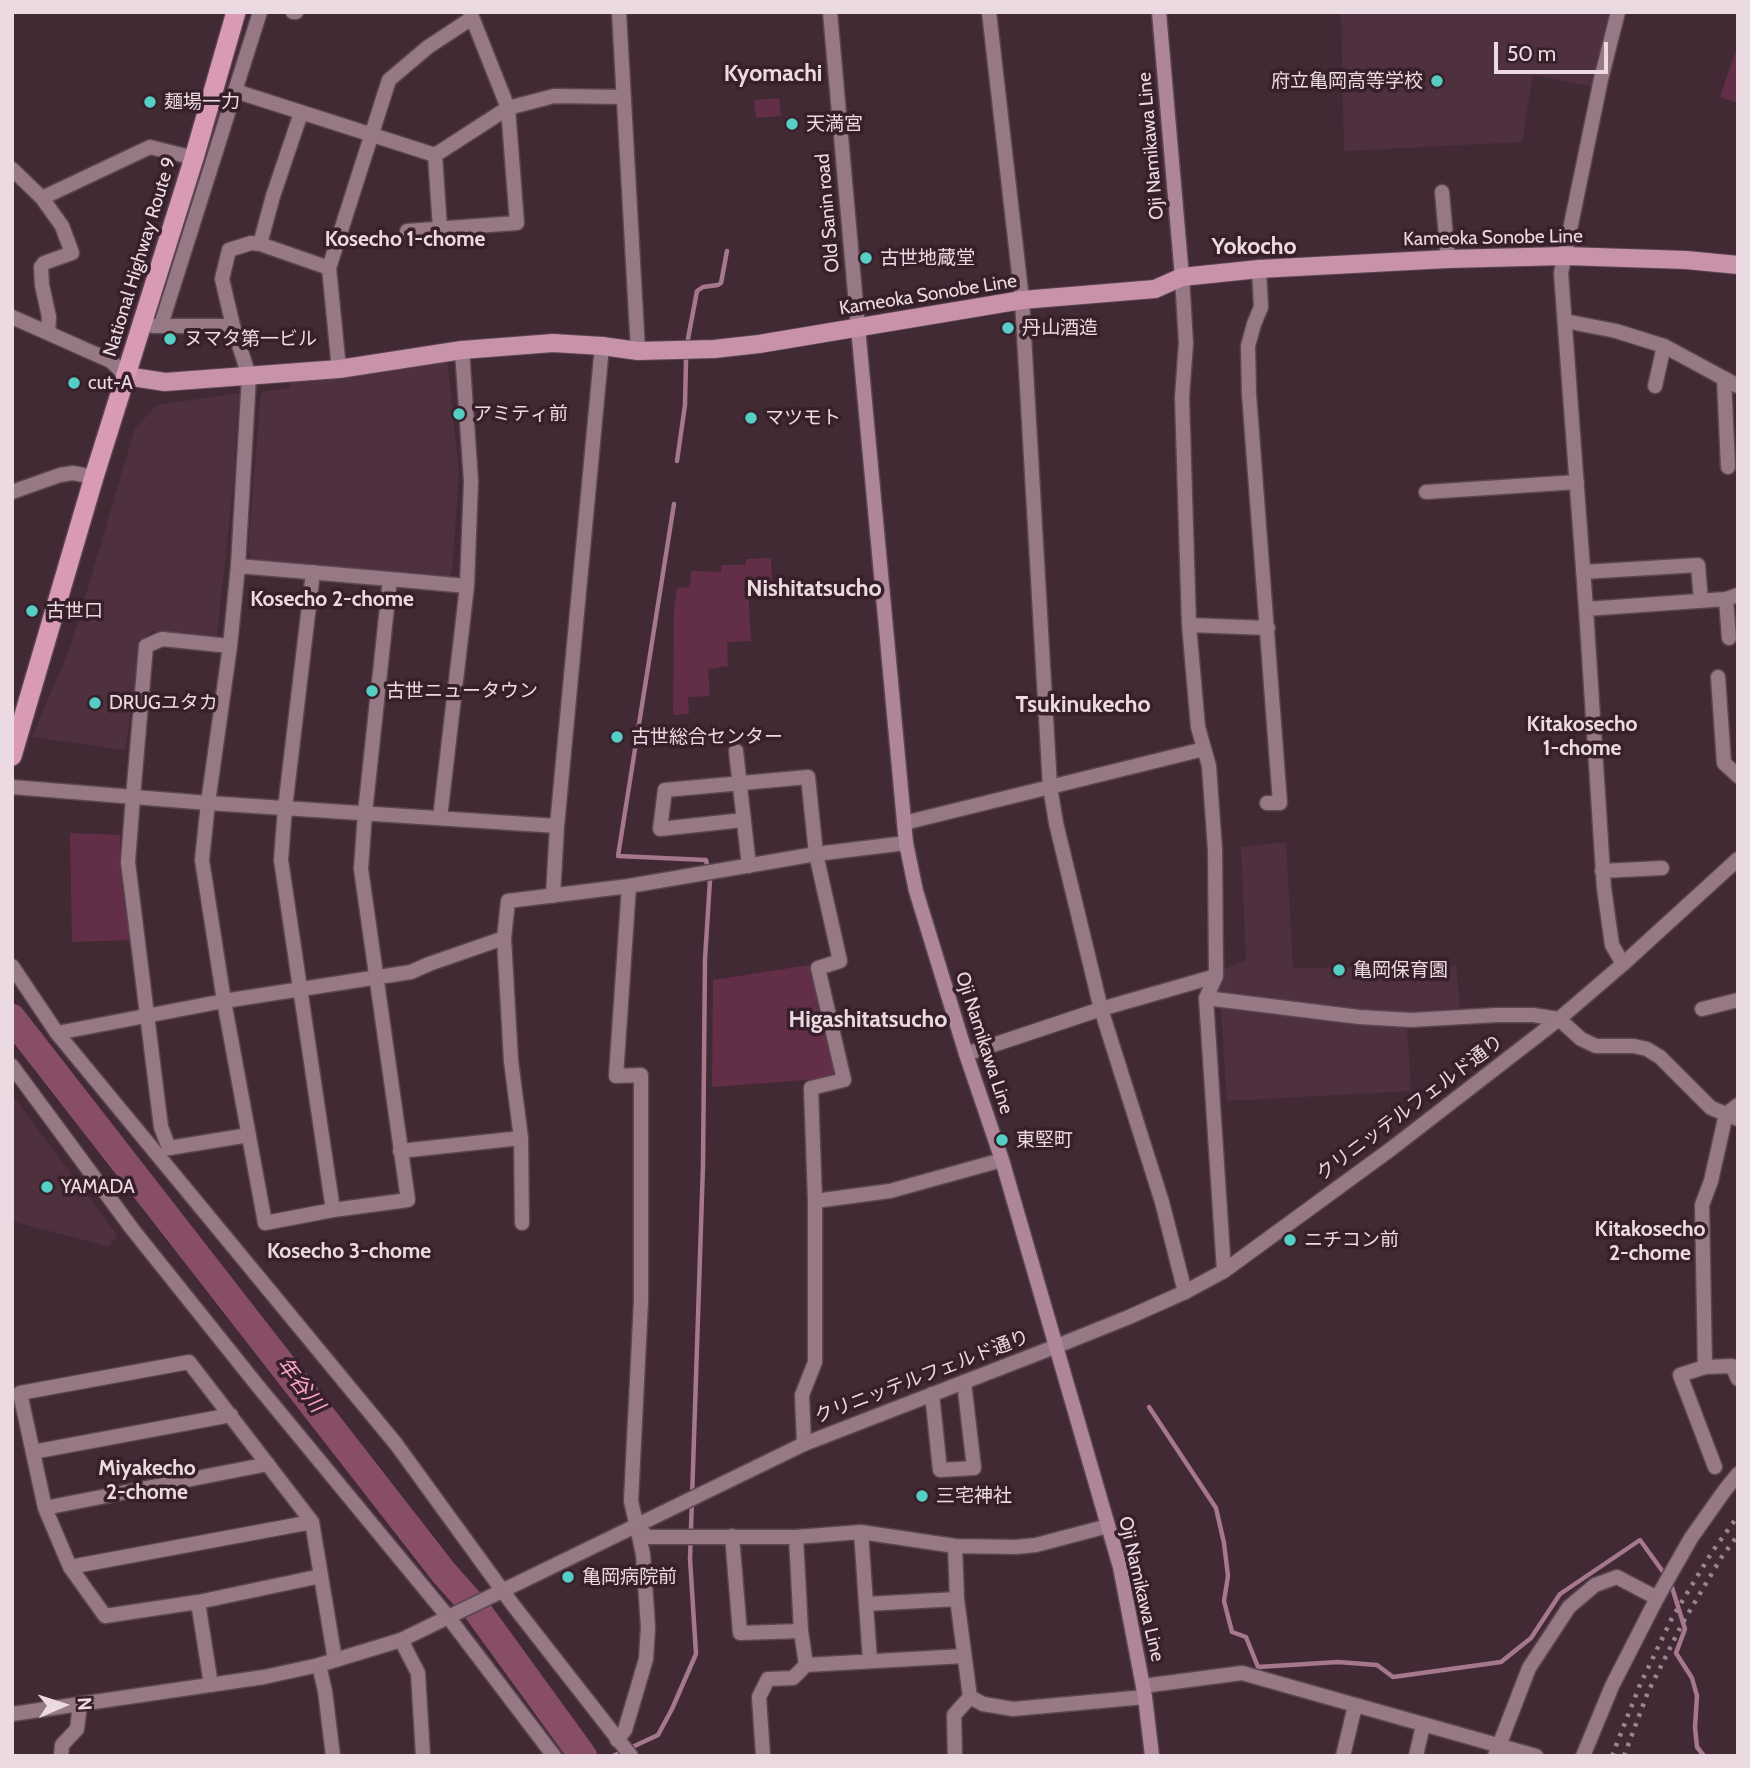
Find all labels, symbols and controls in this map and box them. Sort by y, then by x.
scale bar [1498,28,1612,72]
text: 50 m [1507,41,1556,66]
district label: Kyomachi [724,60,822,88]
place label: 府立亀岡高等学校 [1271,70,1423,92]
street label: Oji Namikawa Line [1133,71,1169,221]
marker: 府立亀岡高等学校 [1429,73,1445,89]
place label: 麺場一力 [164,91,240,113]
marker: 麺場一力 [142,94,158,110]
place label: 天満宮 [806,113,863,135]
marker: 天満宮 [784,116,800,132]
street label: Old Sanin road [811,153,845,273]
street label: National Highway Route 9 [99,155,181,359]
street label: Kameoka Sonobe Line [1403,225,1583,251]
district label: Kosecho 1-chome [325,227,485,253]
district label: Yokocho [1211,233,1297,261]
place label: 古世地蔵堂 [880,247,975,269]
marker: 古世地蔵堂 [858,250,874,266]
street label: Kameoka Sonobe Line [838,270,1018,320]
place label: 丹山酒造 [1022,317,1098,339]
marker: 丹山酒造 [1000,320,1016,336]
place label: ヌマタ第一ビル [184,328,317,350]
marker: ヌマタ第一ビル [162,331,178,347]
place label: cut-A [88,372,133,394]
marker: cut-A [66,375,82,391]
place label: アミティ前 [473,403,568,425]
marker: アミティ前 [451,406,467,422]
place label: マツモト [765,407,841,429]
marker: マツモト [743,410,759,426]
district label: Nishitatsucho [746,575,882,603]
district label: Kosecho 2-chome [250,587,414,613]
place label: 古世口 [46,600,103,622]
marker: 古世口 [24,603,40,619]
place label: 古世ニュータウン [386,680,538,702]
marker: 古世ニュータウン [364,683,380,699]
district label: Tsukinukecho [1016,691,1150,719]
place label: DRUGユタカ [109,692,218,714]
marker: DRUGユタカ [87,695,103,711]
district label: Kitakosecho 1-chome [1527,712,1637,762]
place label: 古世総合センター [631,726,783,748]
marker: 古世総合センター [609,729,625,745]
place label: 亀岡保育園 [1353,959,1448,981]
marker: 亀岡保育園 [1331,962,1347,978]
street label: Oji Namikawa Line [950,969,1018,1117]
district label: Higashitatsucho [789,1006,947,1034]
street label: クリニッテルフェルド通り [1312,1030,1508,1186]
place label: 東堅町 [1016,1129,1073,1151]
marker: 東堅町 [994,1132,1010,1148]
place label: YAMADA [61,1176,135,1198]
marker: YAMADA [39,1179,55,1195]
district label: Kitakosecho 2-chome [1595,1217,1705,1267]
place label: ニチコン前 [1304,1229,1399,1251]
marker: ニチコン前 [1282,1232,1298,1248]
district label: Kosecho 3-chome [267,1239,431,1265]
street label: クリニッテルフェルド通り [811,1326,1033,1428]
water label: 年谷川 [271,1352,329,1418]
district label: Miyakecho 2-chome [98,1456,196,1506]
place label: 三宅神社 [936,1485,1012,1507]
marker: 三宅神社 [914,1488,930,1504]
street label: Oji Namikawa Line [1113,1514,1169,1664]
place label: 亀岡病院前 [582,1566,677,1588]
marker: 亀岡病院前 [560,1569,576,1585]
north arrow [28,1670,98,1740]
text: N [73,1697,96,1711]

